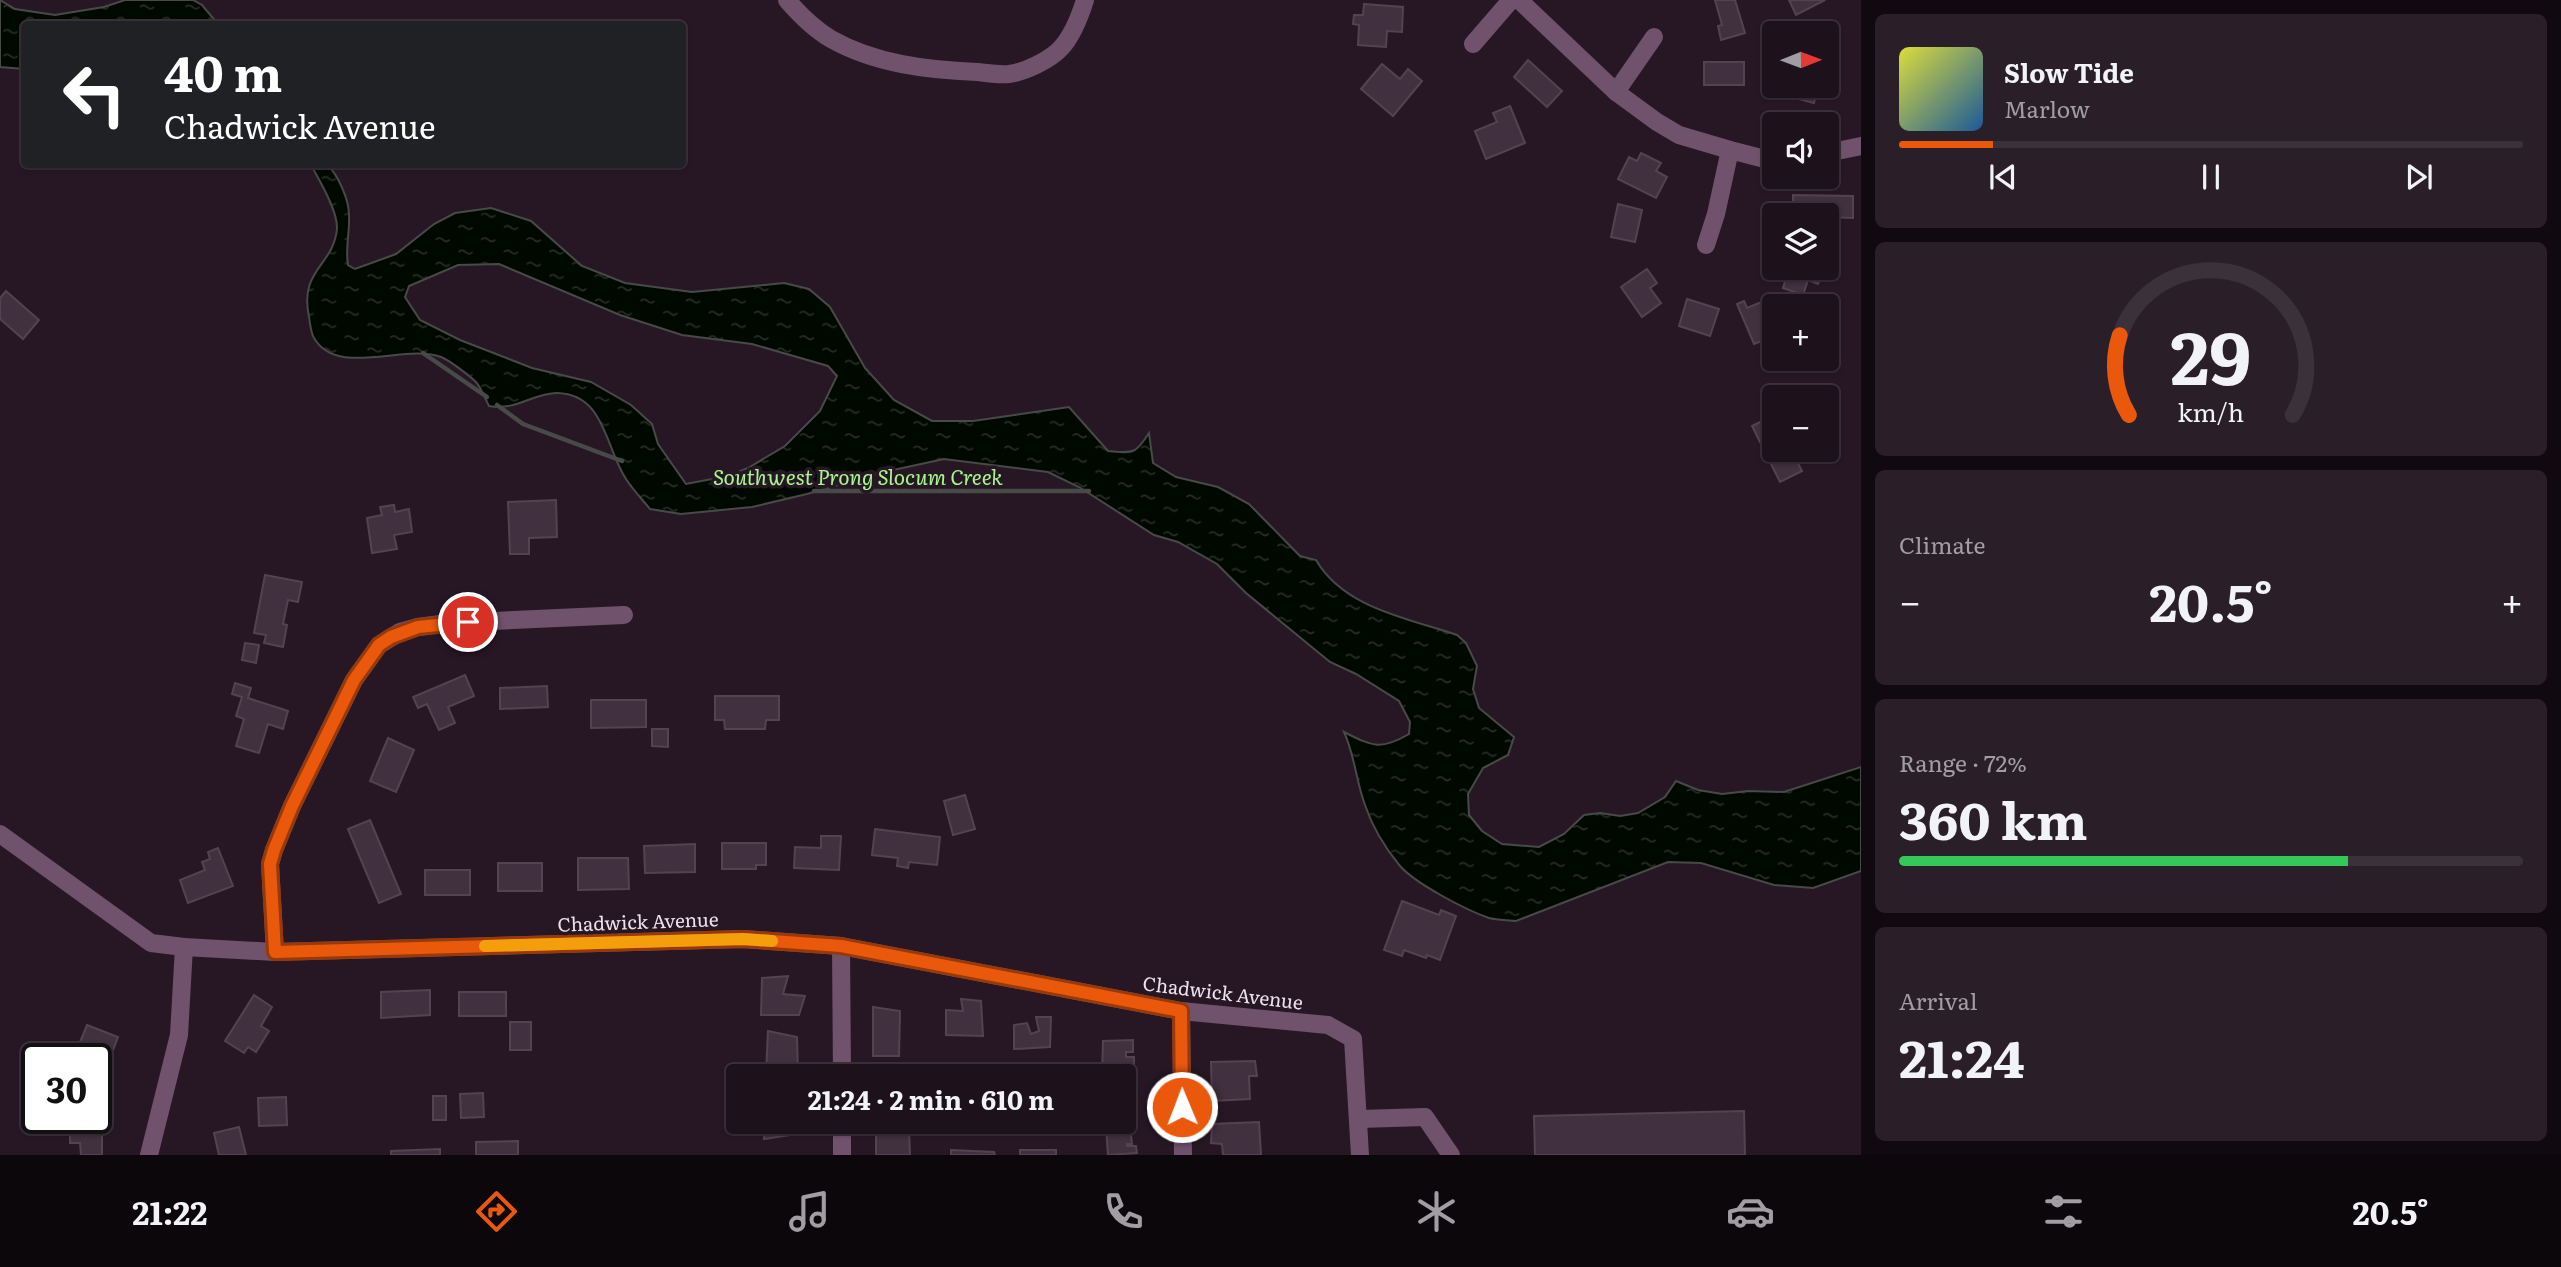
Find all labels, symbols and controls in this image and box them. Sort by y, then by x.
north arrow [1762,21,1839,98]
map controls [1762,21,1839,462]
text: 40 m [164,34,282,107]
icon: left [49,49,140,140]
text: Slow Tide [2004,52,2134,91]
text: Marlow [2004,91,2090,125]
text: Chadwick Avenue [164,101,436,149]
button: sound [1762,112,1839,189]
icon: previous [1984,158,2022,196]
icon: pause [2192,158,2230,196]
icon: next [2400,158,2438,196]
button: layers [1762,203,1839,280]
button: + [1762,294,1839,371]
text: 29 [2170,300,2252,408]
button: − [1762,385,1839,462]
text: km/h [2178,393,2244,430]
water label: Southwest Prong Slocum Creek [713,460,1003,491]
text: Climate [1899,527,1985,561]
text: 20.5° [2149,561,2273,638]
text: − [1899,571,1921,628]
text: + [2501,571,2523,628]
pin [438,592,498,652]
icon: arrive [449,603,487,641]
text: Range · 72% [1899,745,2027,779]
text: 360 km [1899,779,2087,856]
street label: Chadwick Avenue [557,904,719,938]
street label: Chadwick Avenue [1141,968,1305,1016]
text: Arrival [1899,983,1978,1017]
text: 21:24 [1899,1017,2025,1094]
speed limit sign: 30 [21,1043,112,1134]
position arrow [1145,1070,1219,1144]
text: 21:24 · 2 min · 610 m [808,1079,1054,1118]
text: 21:22 [132,1187,207,1235]
icon: directions [472,1187,521,1236]
icon: music [785,1187,834,1236]
icon: phone [1099,1187,1148,1236]
icon: climate [1412,1187,1461,1236]
icon: car [1726,1187,1775,1236]
icon: filters [2039,1187,2088,1236]
text: 20.5° [2353,1187,2429,1235]

